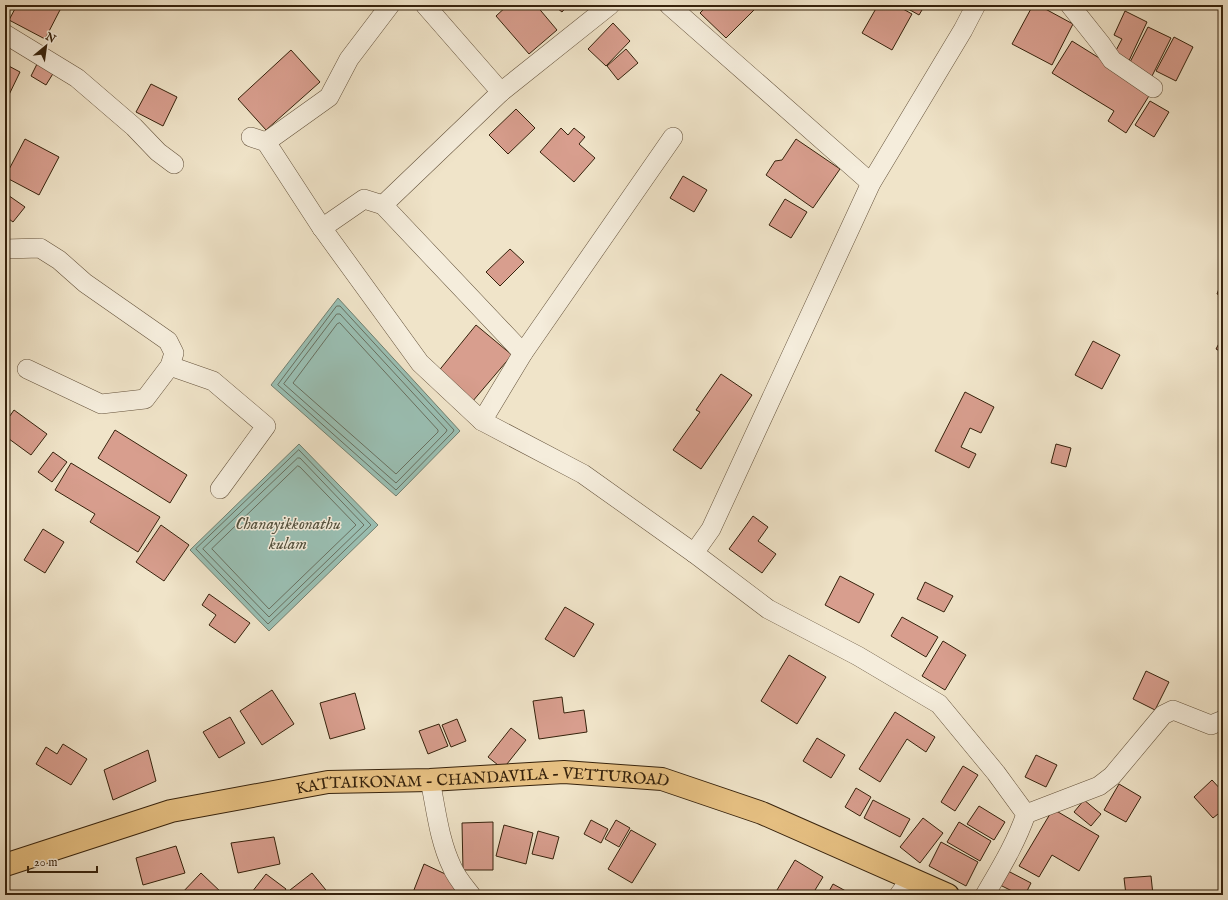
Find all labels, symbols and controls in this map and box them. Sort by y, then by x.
north arrow [26,26,66,66]
text: N [42,29,58,47]
water label: Chanayikkonathu kulam [235,514,341,555]
street label: KATTAIKONAM - CHANDAVILA - VETTUROAD [295,764,672,800]
scale bar [28,848,97,874]
text: 20 m [34,855,57,870]

